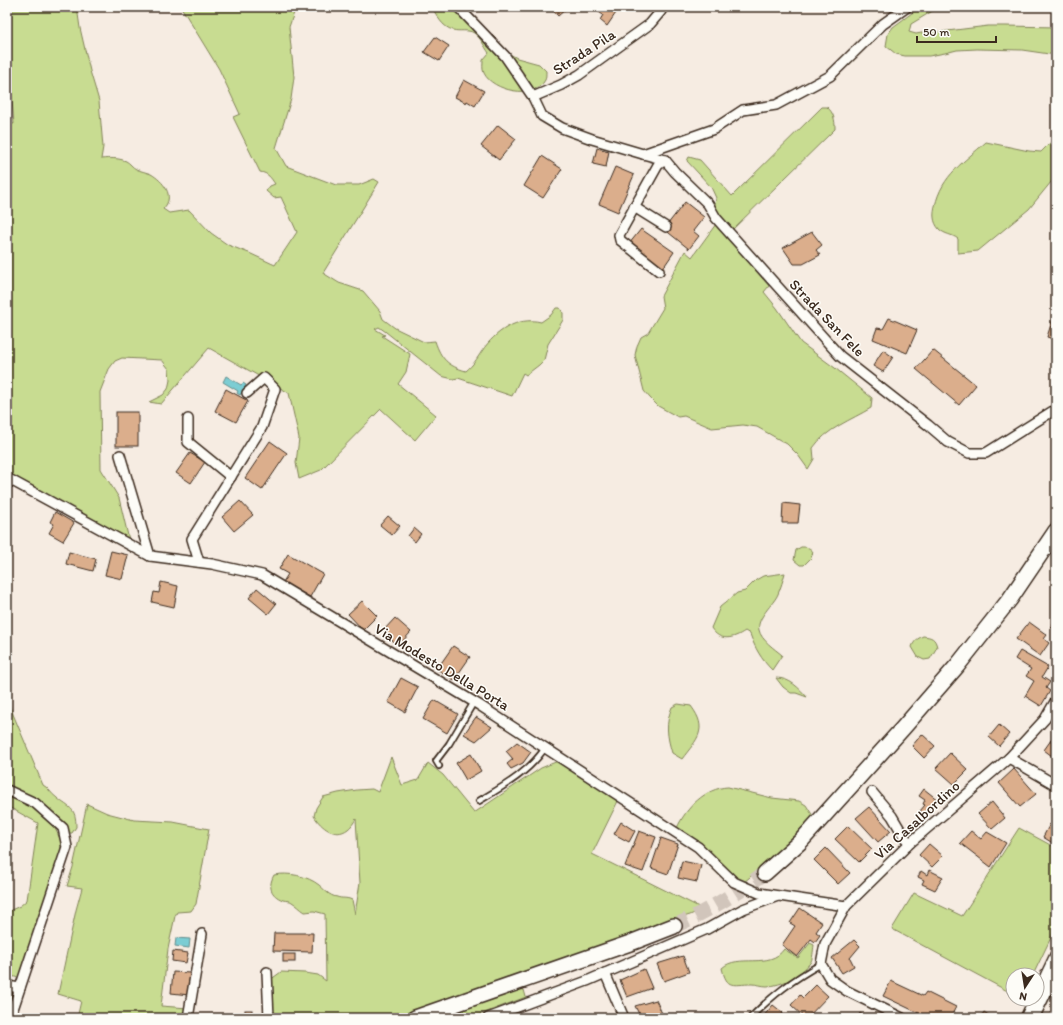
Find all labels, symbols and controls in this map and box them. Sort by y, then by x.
scale bar [917,18,996,44]
street label: Strada Pila [549,25,619,79]
text: 50 m [923,25,949,39]
street label: Strada San Fele [786,275,868,361]
street label: Via Modesto Della Porta [371,620,513,715]
street label: Via Casalbordino [870,777,964,863]
north arrow [1005,967,1045,1007]
text: N [1018,989,1028,1003]

